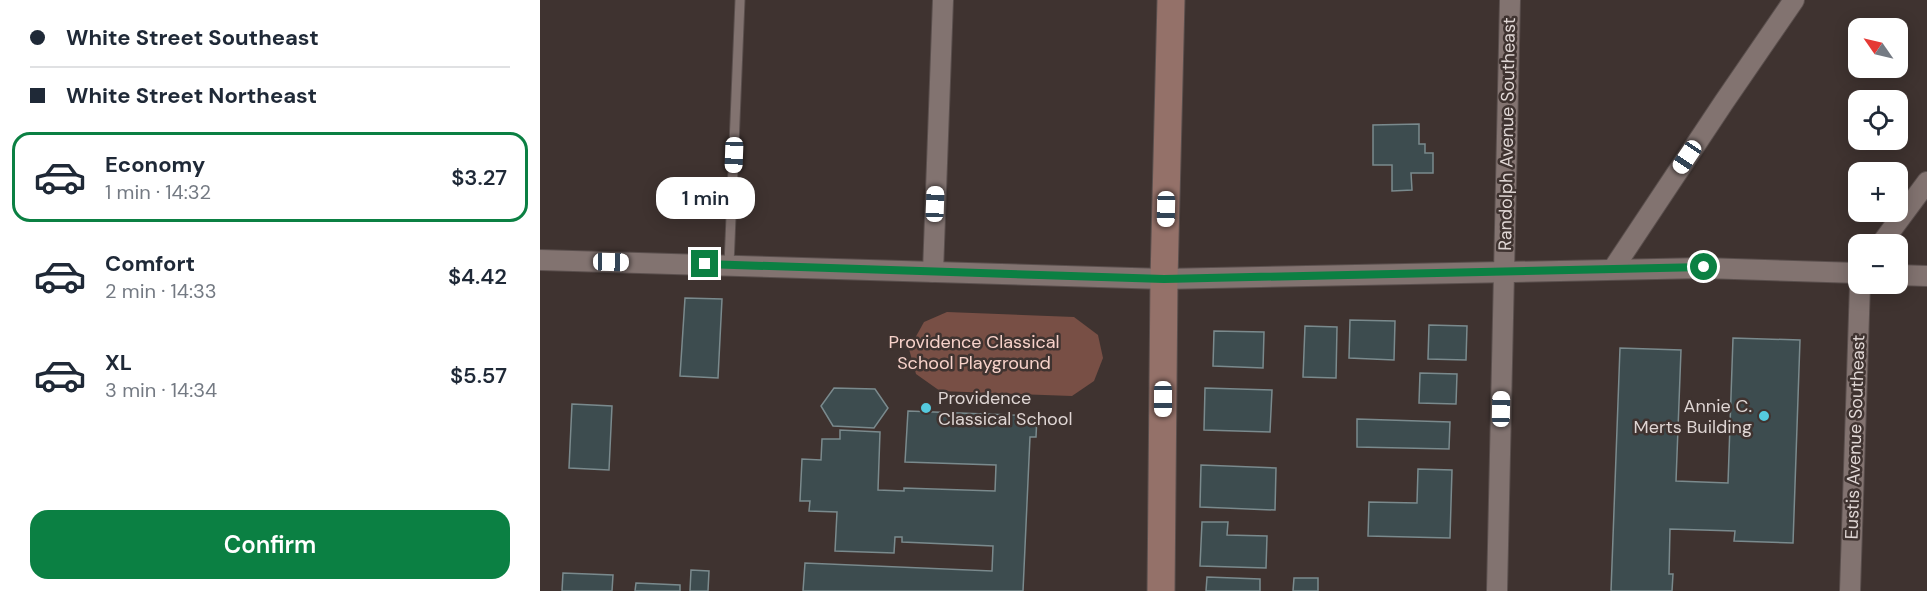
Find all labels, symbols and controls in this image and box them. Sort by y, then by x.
street label: Randolph Avenue Southeast [1493,17,1521,251]
north arrow [1848,18,1908,78]
map controls [1848,18,1908,294]
text: White Street Southeast [66,23,319,52]
text: White Street Northeast [66,81,317,110]
button: locate [1848,90,1908,150]
car [724,137,744,173]
car [1669,137,1705,177]
icon: car [33,150,87,204]
text: Economy [105,150,205,179]
button: + [1848,162,1908,222]
text: $3.27 [451,163,507,192]
callout: 1 min [656,177,754,219]
text: 1 min · 14:32 [105,179,211,205]
text: 1 min [682,185,729,211]
car [925,186,945,222]
car [1157,191,1175,227]
button: − [1848,234,1908,294]
icon: car [33,249,87,303]
text: Comfort [105,249,195,278]
route end [691,250,718,277]
car [593,253,629,271]
route start [1690,253,1717,280]
text: $4.42 [448,262,507,291]
text: 2 min · 14:33 [105,278,217,304]
park label: Providence Classical School Playground [888,330,1060,375]
street label: Eustis Avenue Southeast [1839,334,1871,540]
icon: car [33,348,87,402]
text: XL [105,348,132,377]
text: $5.57 [450,361,507,390]
text: 3 min · 14:34 [105,377,217,403]
car [1154,381,1172,417]
place label: Providence Classical School [938,386,1072,431]
car [1492,391,1510,427]
place label: Annie C. Merts Building [1634,394,1752,439]
marker: Providence Classical School [919,401,933,415]
marker: Annie C. Merts Building [1757,409,1771,423]
button: Confirm [30,510,510,579]

